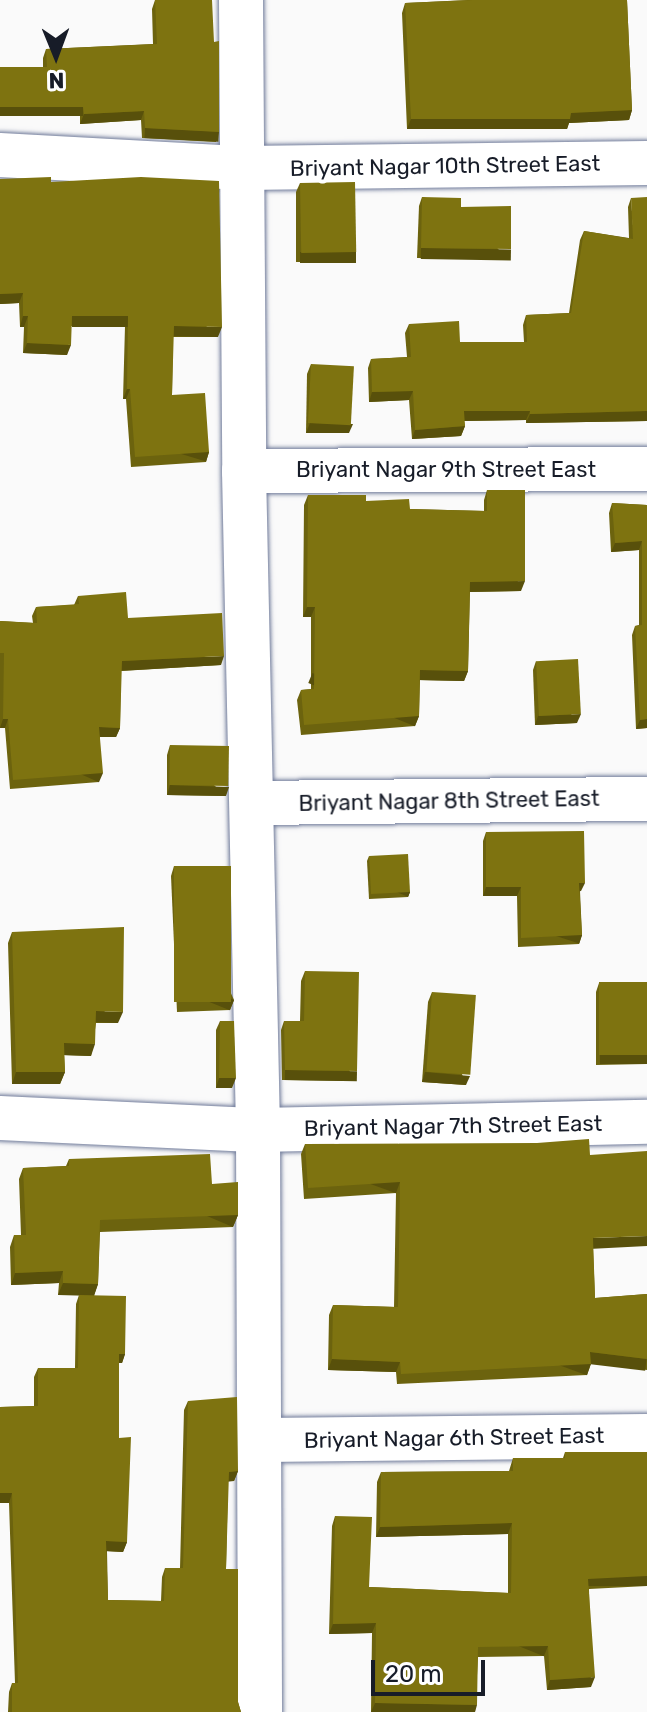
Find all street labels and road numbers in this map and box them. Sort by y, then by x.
street label: Briyant Nagar 10th Street East [289,150,601,182]
street label: Briyant Nagar 9th Street East [296,457,596,483]
street label: Briyant Nagar 8th Street East [298,785,600,817]
street label: Briyant Nagar 7th Street East [303,1110,603,1142]
street label: Briyant Nagar 6th Street East [303,1422,605,1454]

